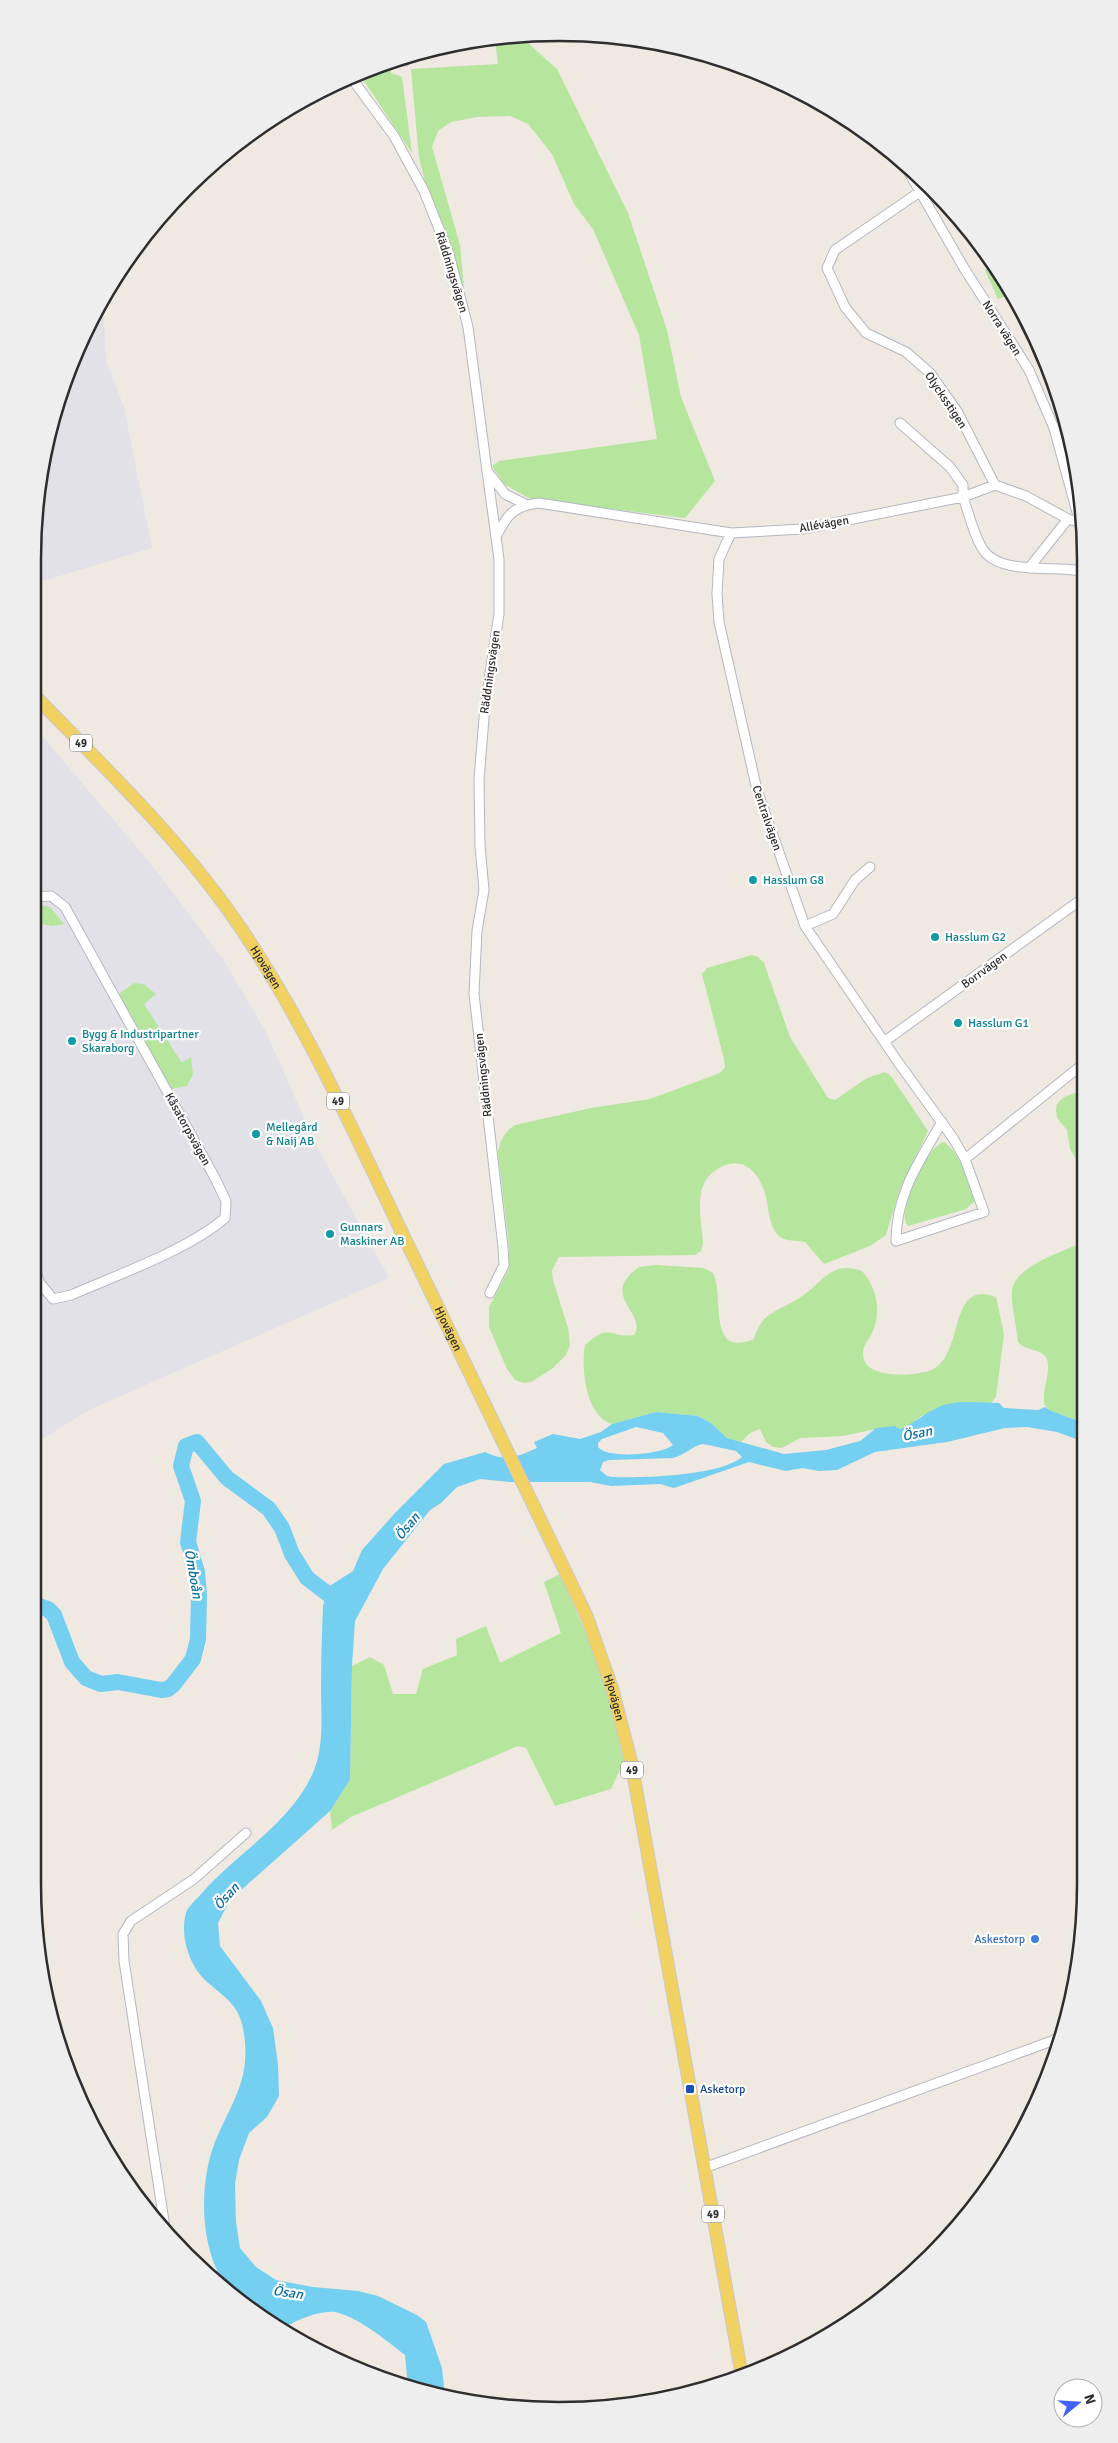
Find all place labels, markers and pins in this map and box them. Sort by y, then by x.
place label: Hasslum G8 [763,873,824,888]
marker: Hasslum G8 [747,874,759,886]
place label: Hasslum G2 [945,930,1006,945]
marker: Hasslum G2 [929,931,941,943]
place label: Hasslum G1 [968,1016,1029,1031]
marker: Hasslum G1 [952,1017,964,1029]
place label: Bygg & Industripartner Skaraborg [82,1027,199,1056]
marker: Bygg & Industripartner Skaraborg [66,1035,78,1047]
place label: Mellegård & Naij AB [266,1120,318,1149]
marker: Mellegård & Naij AB [250,1128,262,1140]
place label: Gunnars Maskiner AB [340,1220,404,1249]
marker: Gunnars Maskiner AB [324,1228,336,1240]
place label: Askestorp [974,1932,1025,1947]
marker: Askestorp [1029,1933,1041,1945]
place label: Asketorp [700,2082,745,2097]
marker: Asketorp [684,2083,696,2095]

